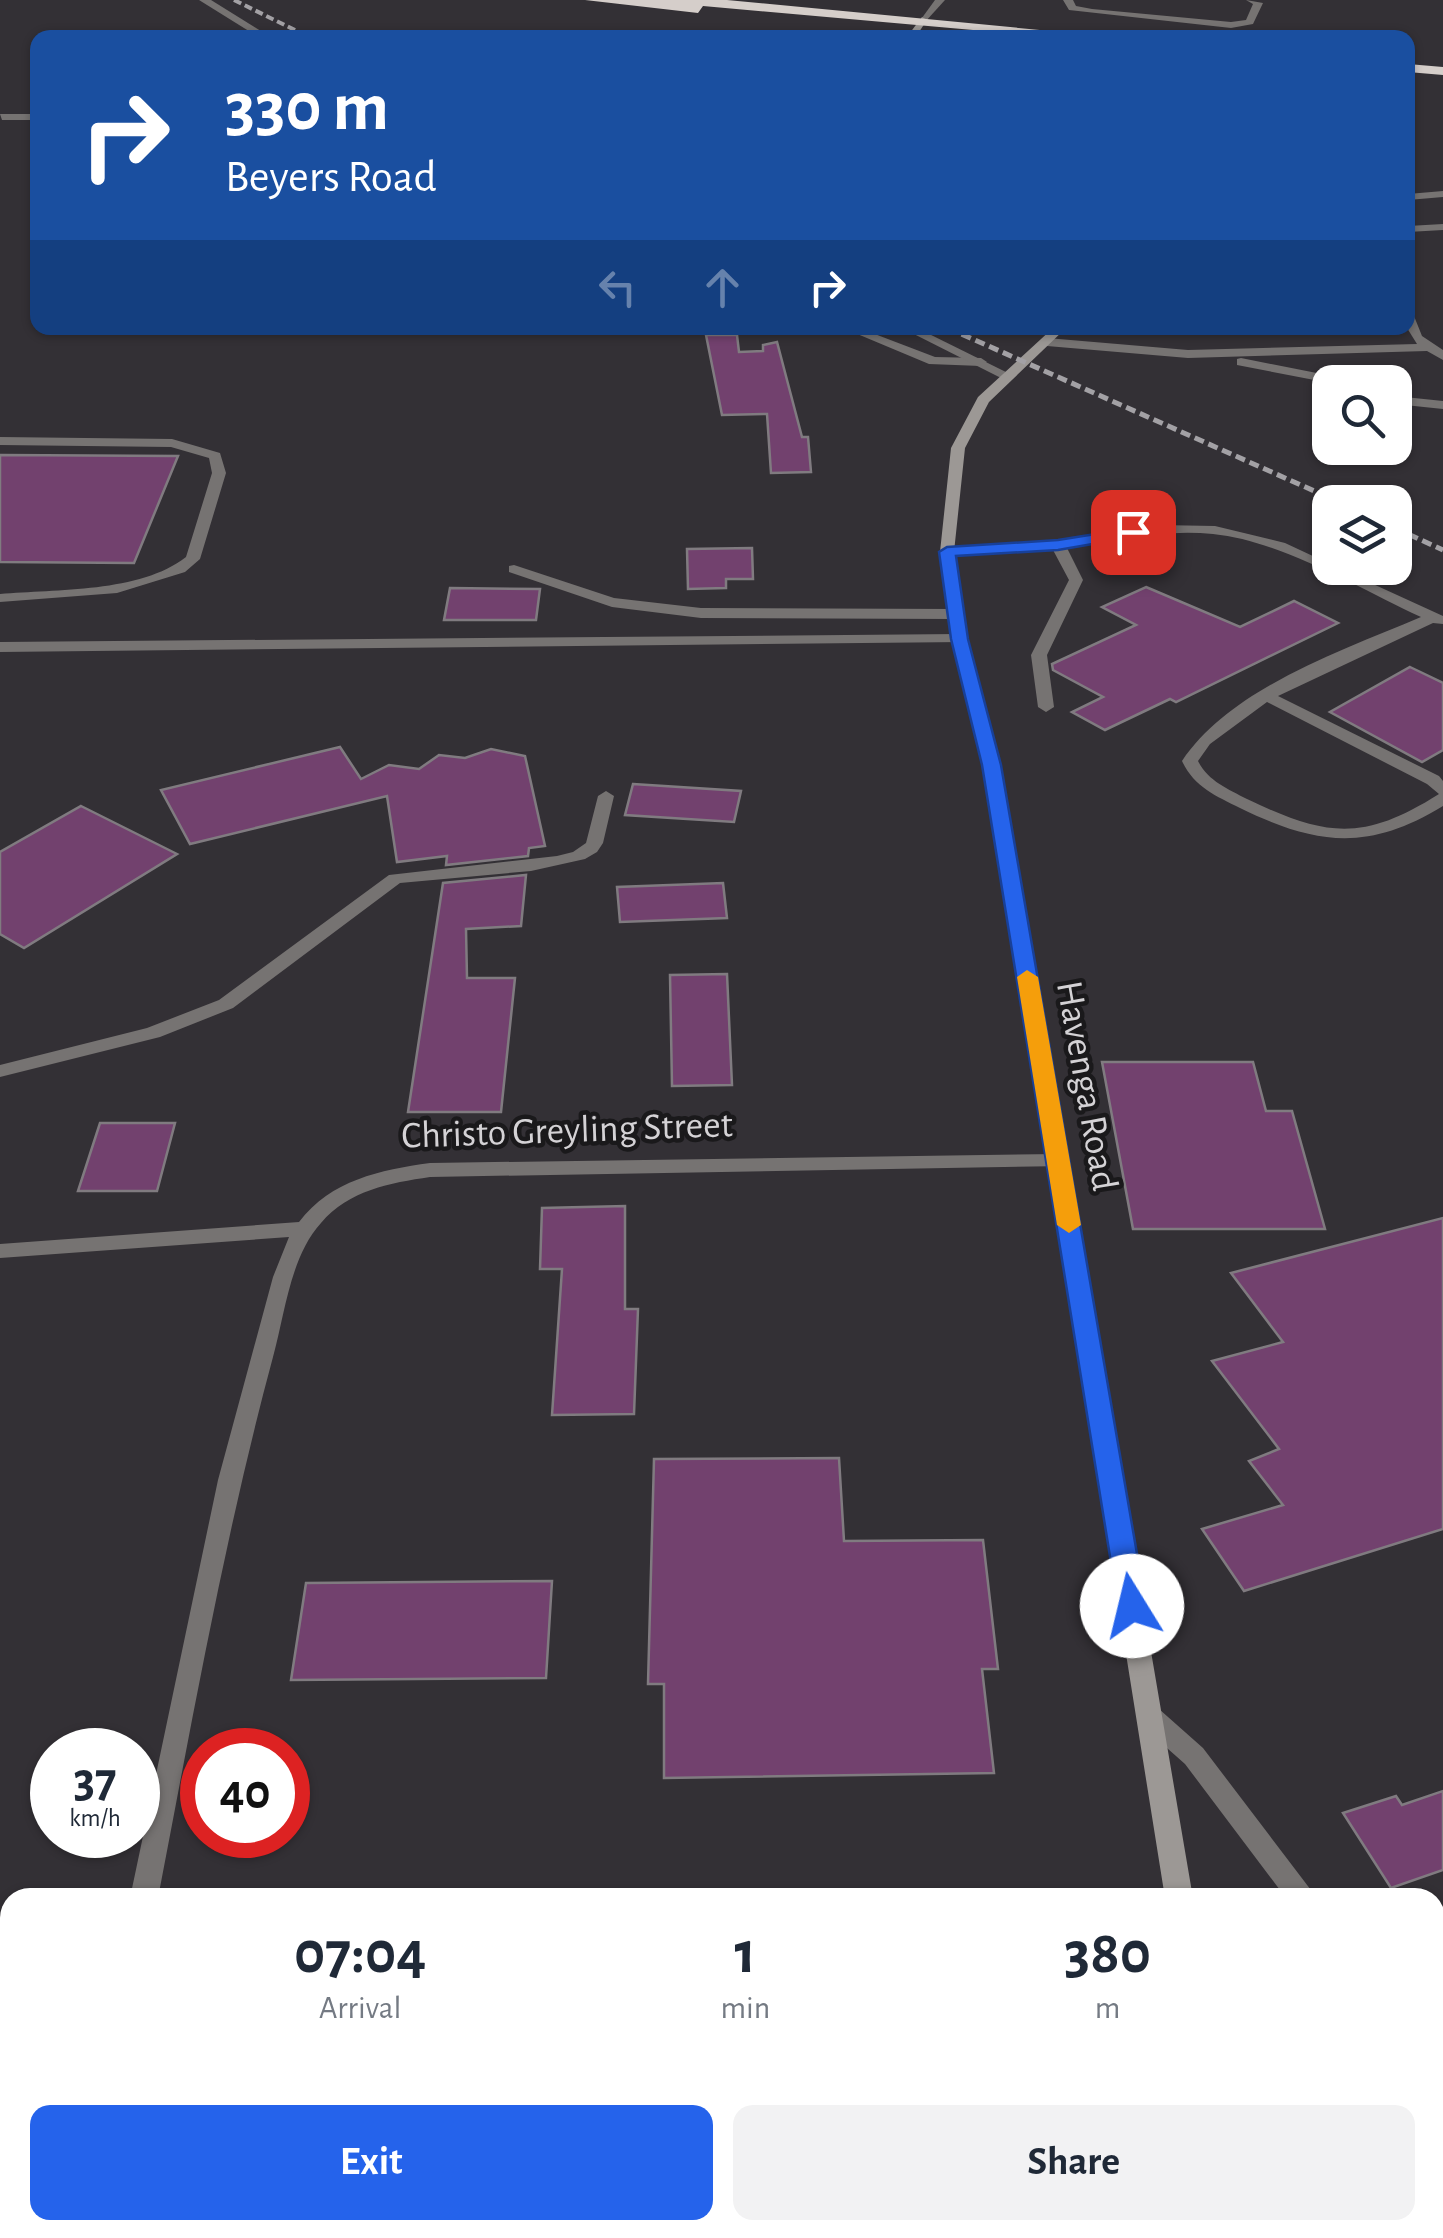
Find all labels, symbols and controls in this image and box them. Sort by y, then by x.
icon: right [60,70,190,200]
text: 330 m [225,73,389,143]
text: Beyers Road [225,155,437,200]
icon: left [590,260,645,315]
icon: ahead [695,260,750,315]
icon: right [800,260,855,315]
map controls [1312,365,1412,585]
button: search [1312,365,1412,465]
button: layers [1312,485,1412,585]
pin [1091,490,1176,575]
icon: arrive [1106,505,1161,560]
street label: Havenga Road [1049,978,1123,1194]
street label: Christo Greyling Street [401,1106,733,1156]
position arrow [1080,1554,1184,1658]
speed limit sign: 40 [180,1728,310,1858]
text: 37 [73,1756,117,1806]
text: km/h [69,1806,121,1831]
text: 07:04 [294,1924,426,1984]
text: 1 [735,1924,756,1984]
text: 380 [1064,1924,1151,1984]
text: Arrival [319,1992,401,2024]
text: min [720,1992,770,2024]
text: m [1095,1992,1120,2024]
button: Exit [30,2105,713,2220]
button: Share [733,2105,1415,2220]

